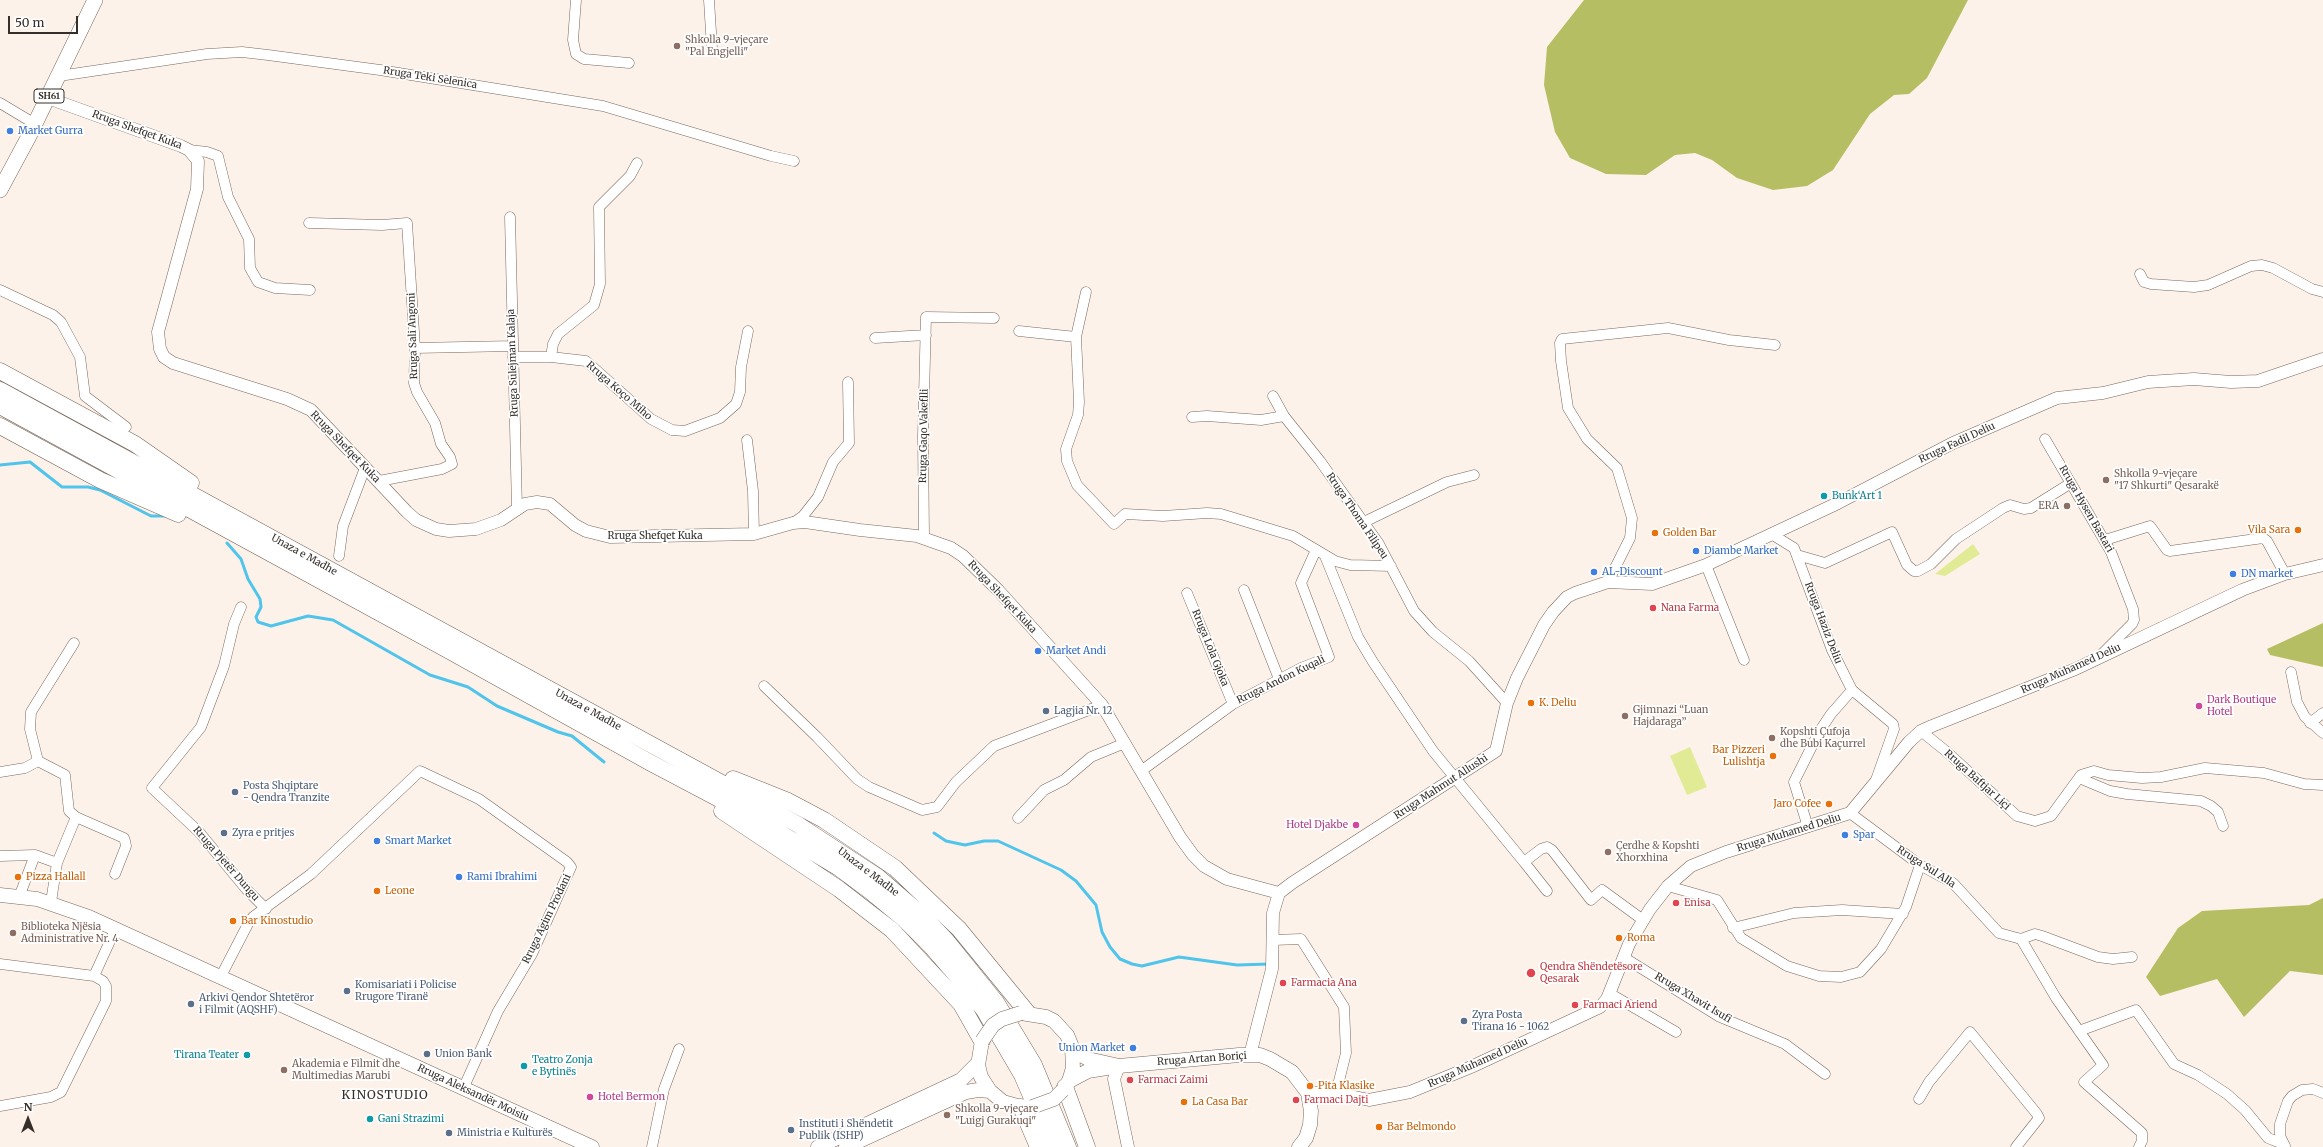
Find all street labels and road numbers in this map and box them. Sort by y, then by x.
street label: Rruga Teki Selenica [382,65,478,91]
road number: SH61 [34,89,64,103]
street label: Rruga Shefqet Kuka [90,108,184,152]
street label: Rruga Sali Angoni [405,292,421,380]
street label: Rruga Sulejman Kalaja [505,309,521,417]
street label: Rruga Koço Miho [584,359,654,423]
street label: Rruga Gaqo Vakeflli [917,389,931,483]
street label: Rruga Shefqet Kuka [308,409,382,485]
street label: Rruga Fadil Deliu [1917,420,1997,466]
street label: Rruga Hysen Bastari [2056,463,2116,555]
street label: Rruga Thoma Filipeu [1324,470,1390,562]
street label: Rruga Shefqet Kuka [608,530,702,542]
street label: Unaza e Madhe [269,532,339,578]
street label: Rruga Shefqet Kuka [965,558,1039,636]
street label: Rruga Haziz Deliu [1802,580,1844,666]
street label: Rruga Lola Gjoka [1189,608,1231,688]
street label: Rruga Muhamed Deliu [2019,641,2123,697]
street label: Rruga Andon Kuqali [1235,653,1327,707]
street label: Unaza e Madhe [553,687,623,733]
street label: Rruga Baftjar Liçi [1942,747,2012,813]
street label: Rruga Mahmut Allushi [1392,752,1490,822]
street label: Rruga Muhamed Deliu [1735,811,1843,855]
street label: Rruga Pjetër Dungu [190,824,262,904]
street label: Rruga Sul Alla [1894,844,1958,890]
street label: Unaza e Madhe [835,845,901,899]
street label: Rruga Agim Prodani [520,872,574,966]
street label: Rruga Xhavit Isufi [1652,970,1734,1026]
street label: Rruga Muhamed Deliu [1426,1035,1530,1091]
street label: Rruga Artan Boriçi [1157,1050,1247,1068]
street label: Rruga Aleksandër Moisiu [415,1062,531,1124]

